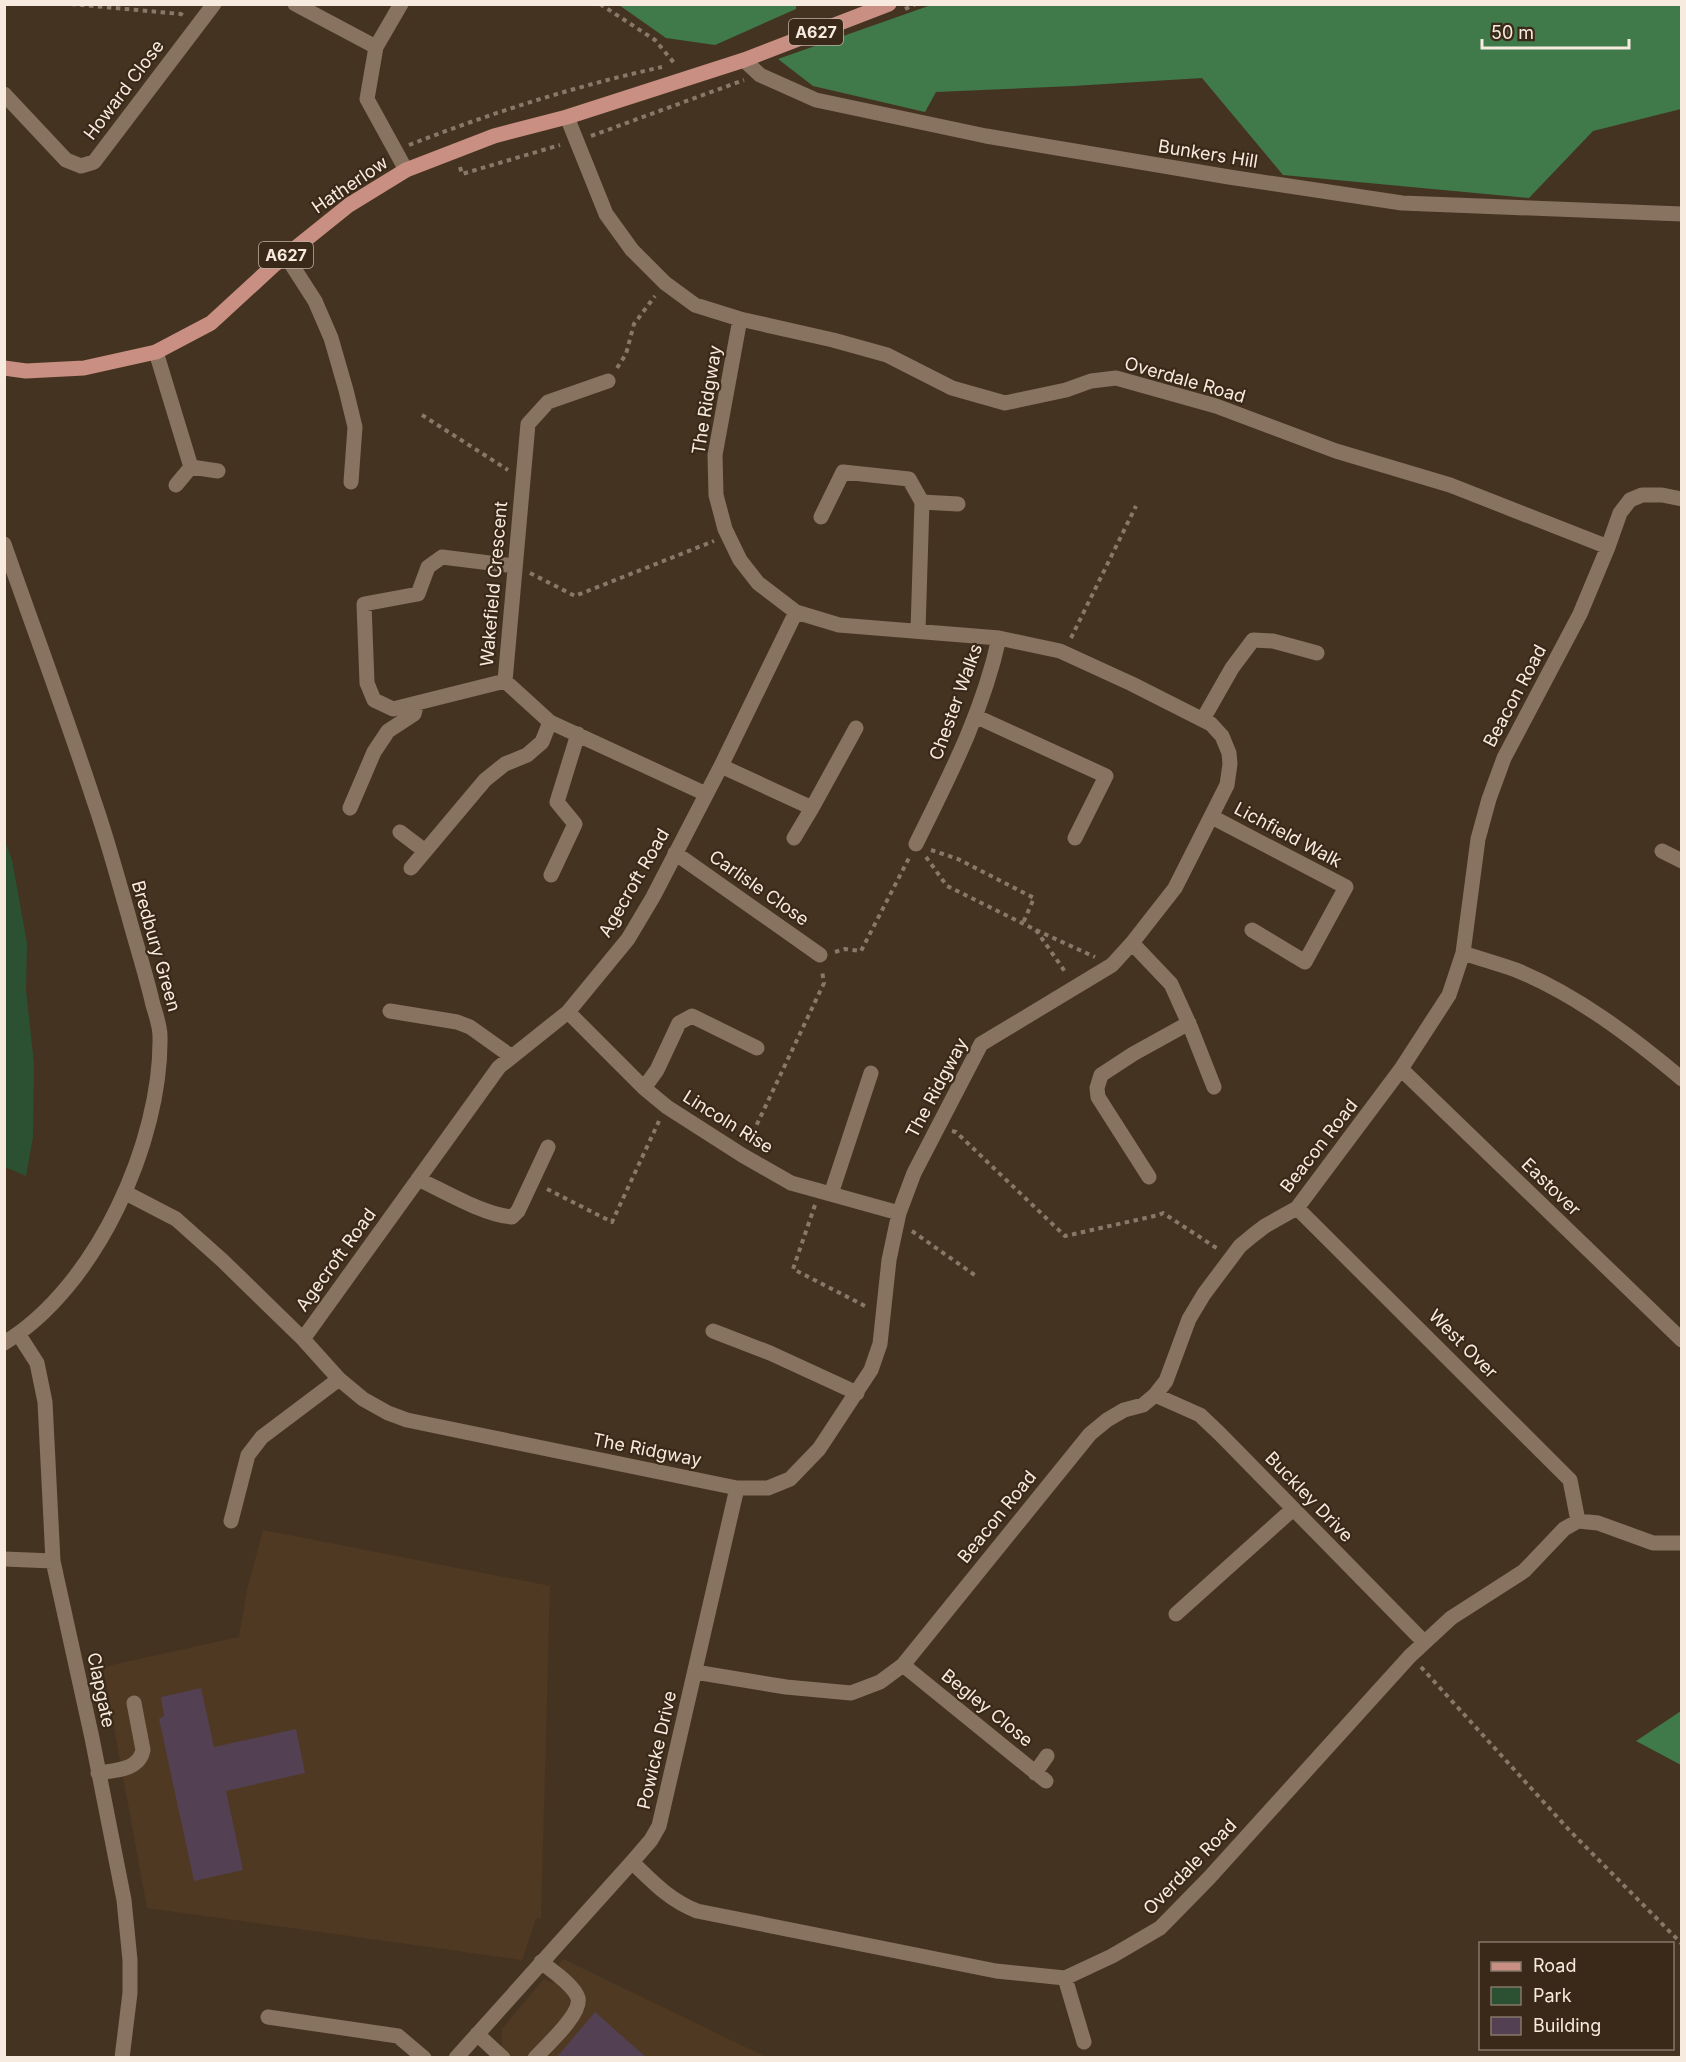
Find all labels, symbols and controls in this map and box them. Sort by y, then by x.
scale bar [1482,12,1629,50]
road number: A627 [789,19,843,45]
text: 50 m [1491,22,1534,43]
street label: Howard Close [79,36,168,144]
street label: Bunkers Hill [1157,135,1260,172]
street label: Hatherlow [308,151,392,218]
road number: A627 [259,242,313,268]
street label: The Ridgway [687,344,726,456]
street label: Overdale Road [1122,352,1248,407]
street label: Wakefield Crescent [476,500,511,667]
street label: Chester Walks [925,641,986,763]
street label: Beacon Road [1479,641,1550,750]
street label: Lichfield Walk [1231,797,1346,872]
street label: Agecroft Road [594,825,673,941]
street label: Carlisle Close [705,846,813,930]
street label: Bredbury Green [128,878,185,1014]
street label: The Ridgway [901,1034,972,1141]
street label: Lincoln Rise [679,1086,777,1158]
street label: Beacon Road [1276,1095,1362,1197]
street label: Eastover [1518,1154,1585,1220]
street label: Agecroft Road [291,1204,380,1315]
street label: West Over [1425,1305,1502,1383]
street label: The Ridgway [591,1429,703,1470]
street label: Buckley Drive [1261,1447,1358,1546]
street label: Beacon Road [953,1466,1040,1567]
street label: Clapgate [83,1651,120,1729]
street label: Begley Close [937,1664,1037,1751]
street label: Powicke Drive [633,1689,680,1811]
street label: Overdale Road [1139,1814,1241,1919]
legend [1479,1942,1674,2050]
text: Road [1533,1955,1576,1976]
text: Park [1533,1985,1572,2006]
text: Building [1533,2015,1601,2036]

